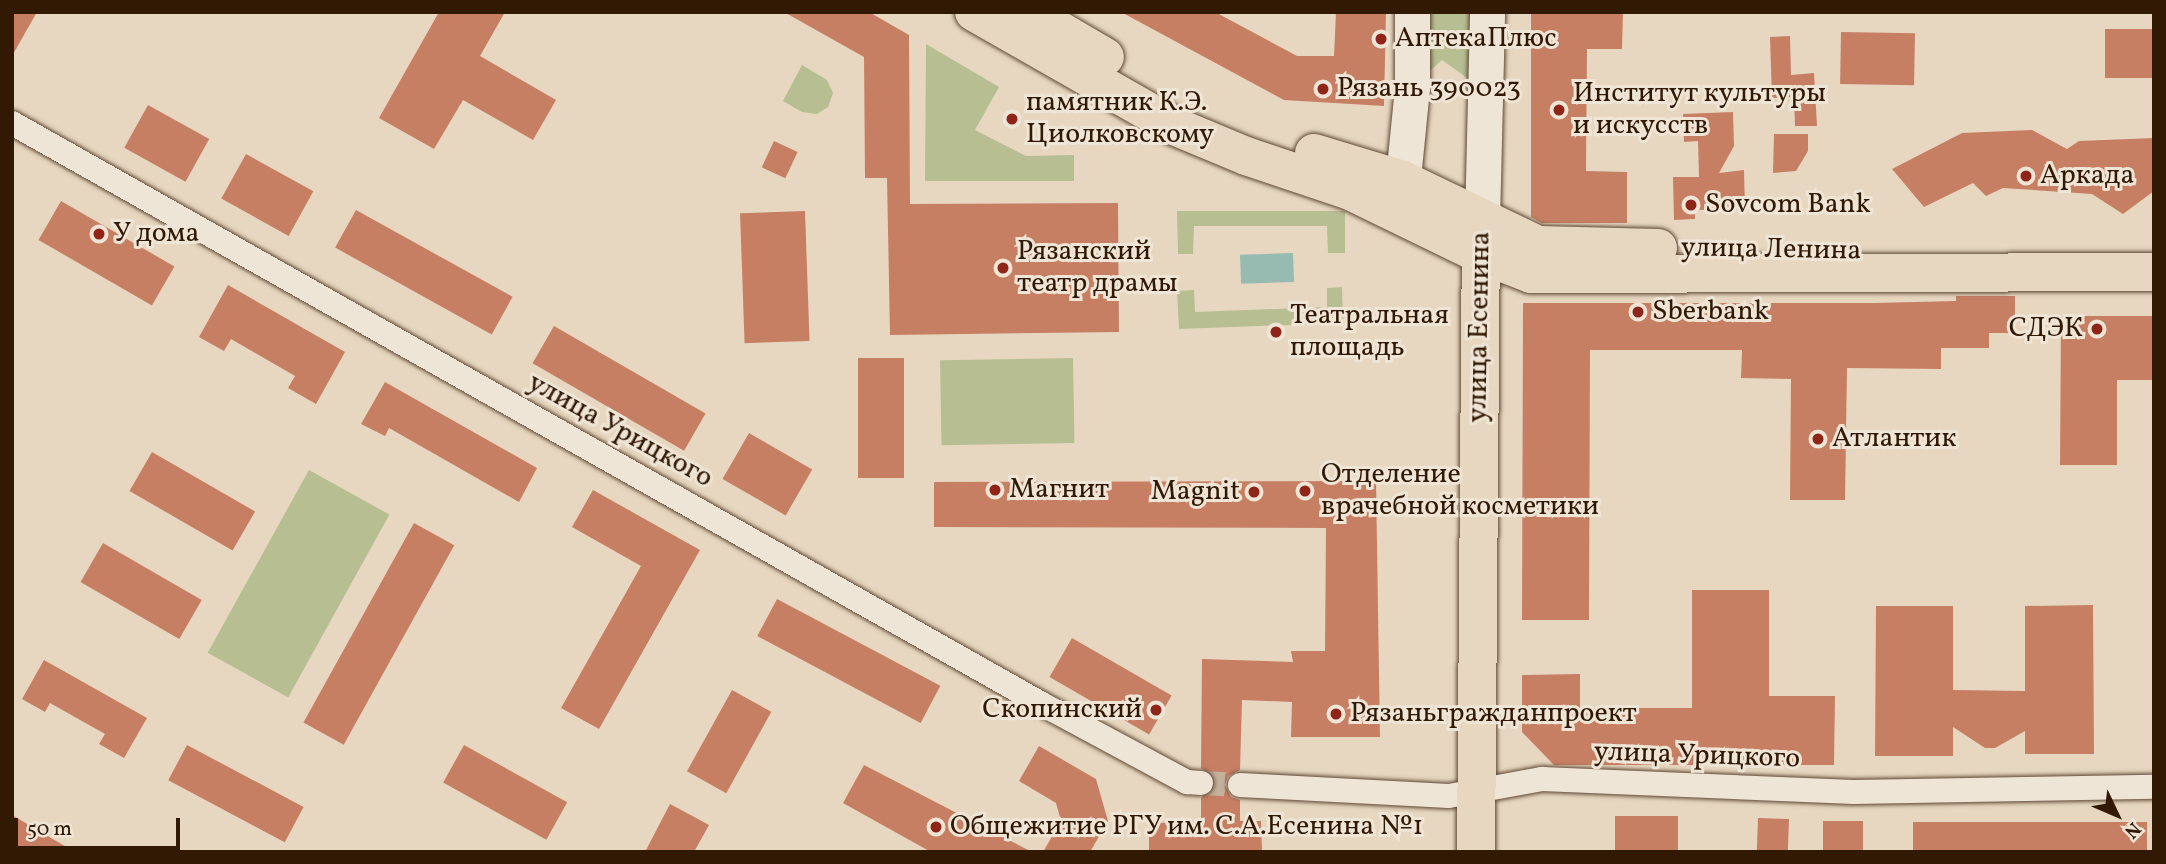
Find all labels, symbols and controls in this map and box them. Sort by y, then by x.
place label: АптекаПлюс [1395,22,1557,56]
marker: АптекаПлюс [1373,31,1389,47]
place label: Рязань 390023 [1337,72,1521,106]
place label: Институт культуры и искусств [1573,77,1826,143]
marker: Рязань 390023 [1315,81,1331,97]
place label: памятник К.Э. Циолковскому [1026,86,1214,152]
marker: Институт культуры и искусств [1551,102,1567,118]
marker: памятник К.Э. Циолковскому [1004,111,1020,127]
place label: Аркада [2040,159,2134,193]
marker: Аркада [2018,168,2034,184]
place label: Sovcom Bank [1705,188,1871,222]
marker: Sovcom Bank [1683,197,1699,213]
place label: У дома [113,217,200,251]
marker: У дома [91,226,107,242]
street label: улица Есенина [1462,231,1498,423]
street label: улица Ленина [1680,232,1862,268]
place label: Рязанский театр драмы [1017,235,1178,301]
marker: Рязанский театр драмы [995,260,1011,276]
place label: Sberbank [1652,295,1769,329]
place label: Театральная площадь [1290,299,1449,365]
marker: Sberbank [1630,304,1646,320]
place label: СДЭК [2009,312,2083,346]
marker: СДЭК [2089,321,2105,337]
marker: Театральная площадь [1268,324,1284,340]
street label: улица Урицкого [522,366,718,496]
place label: Атлантик [1832,422,1956,456]
marker: Атлантик [1810,431,1826,447]
place label: Отделение врачебной косметики [1321,458,1599,524]
place label: Магнит [1009,473,1109,507]
place label: Magnit [1151,475,1240,509]
marker: Отделение врачебной косметики [1295,481,1315,501]
marker: Магнит [987,482,1003,498]
marker: Magnit [1246,484,1262,500]
place label: Скопинский [982,693,1142,727]
place label: Рязаньгражданпроект [1350,697,1637,731]
marker: Скопинский [1148,702,1164,718]
marker: Рязаньгражданпроект [1328,706,1344,722]
street label: улица Урицкого [1593,736,1801,776]
north arrow [2082,780,2152,850]
scale bar [18,804,184,848]
place label: Общежитие РГУ им. С.А.Есенина №1 [950,810,1424,844]
text: 50 m [27,815,72,844]
text: N [2118,816,2146,844]
marker: Общежитие РГУ им. С.А.Есенина №1 [928,819,944,835]

